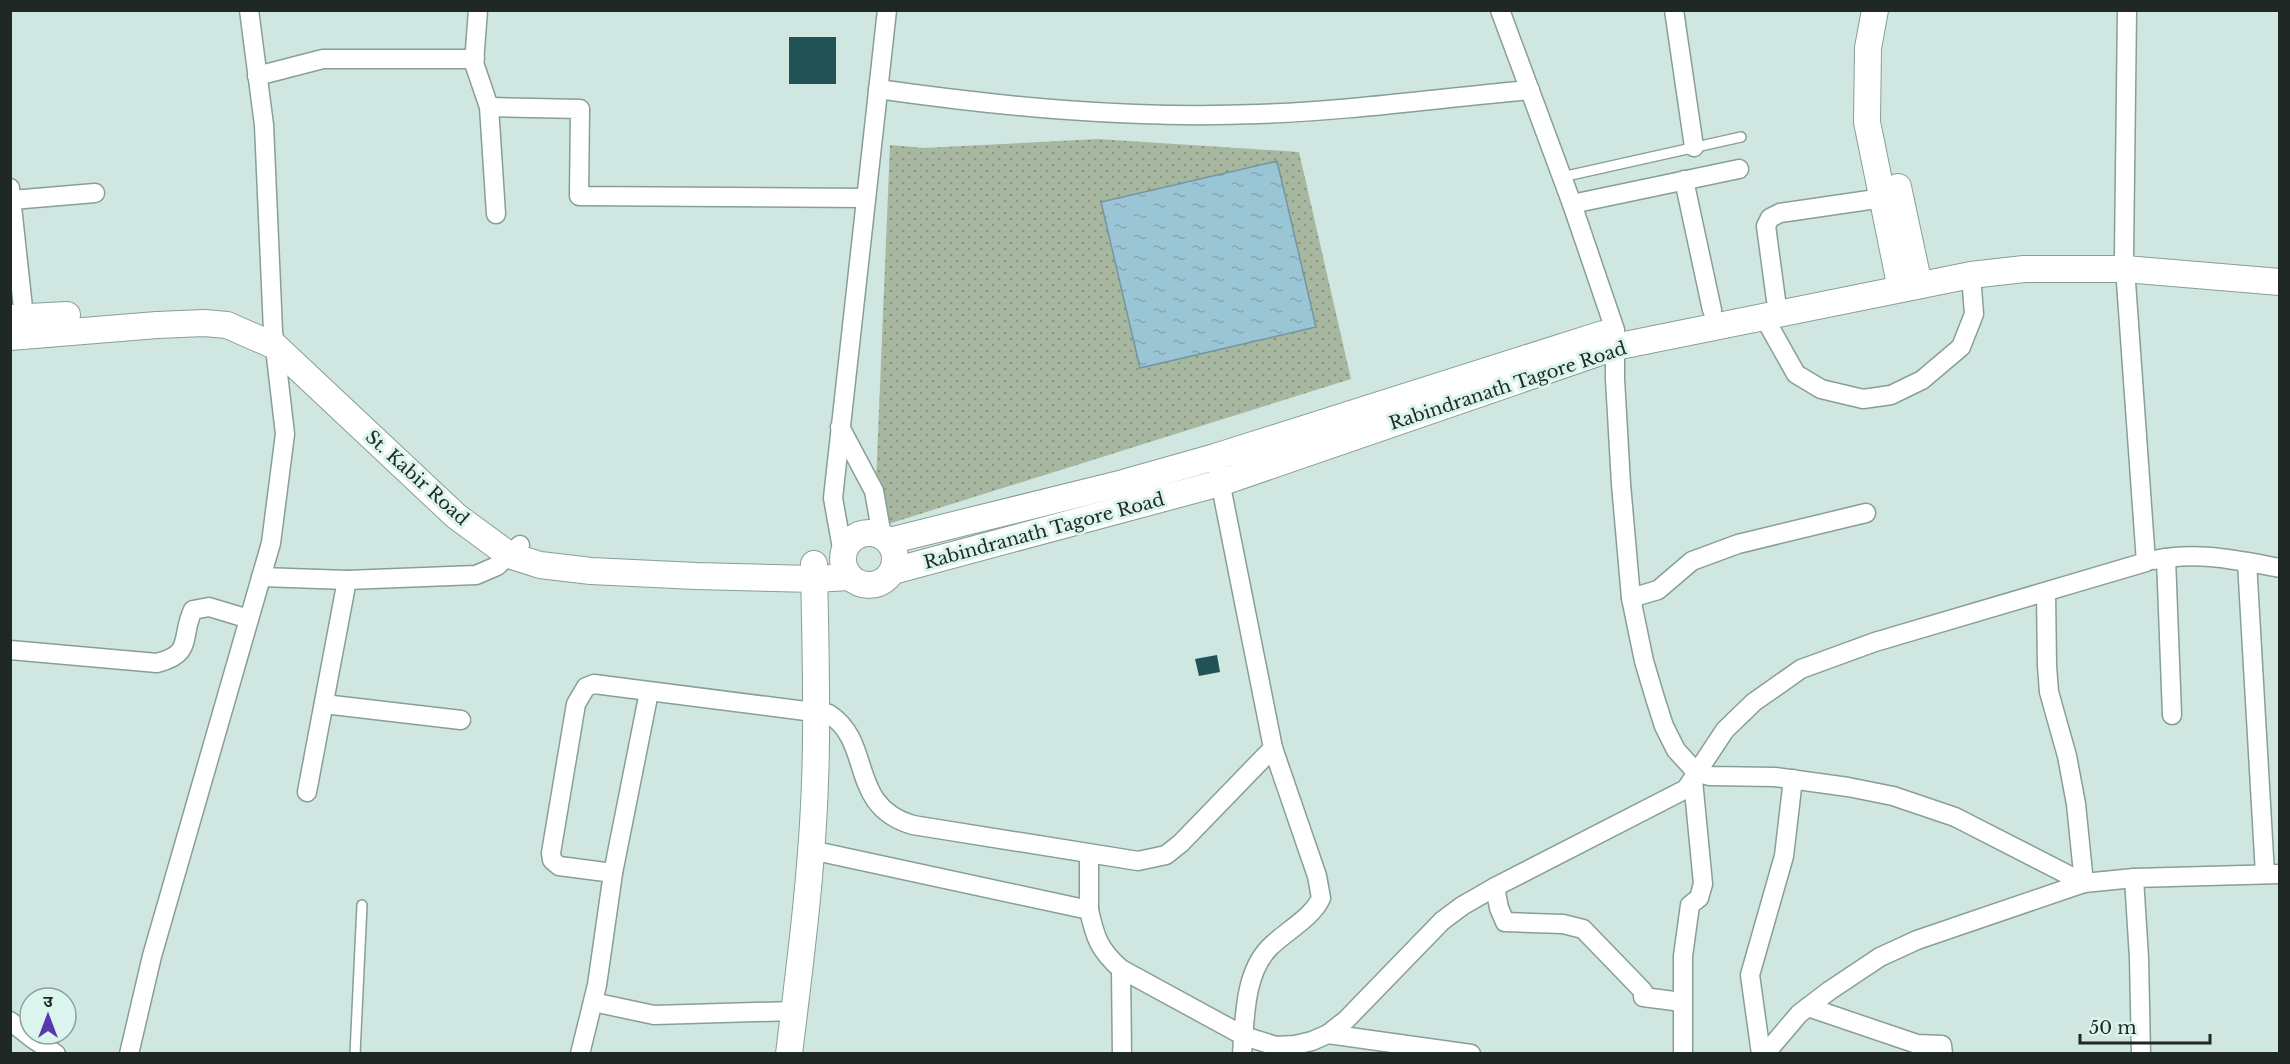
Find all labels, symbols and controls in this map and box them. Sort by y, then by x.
street label: Rabindranath Tagore Road [1387,337,1629,435]
street label: St. Kabir Road [361,426,473,530]
street label: Rabindranath Tagore Road [921,488,1167,574]
north arrow [18,986,78,1046]
text: उ [43,991,53,1011]
scale bar [2080,1007,2210,1045]
text: 50 m [2089,1017,2137,1039]

